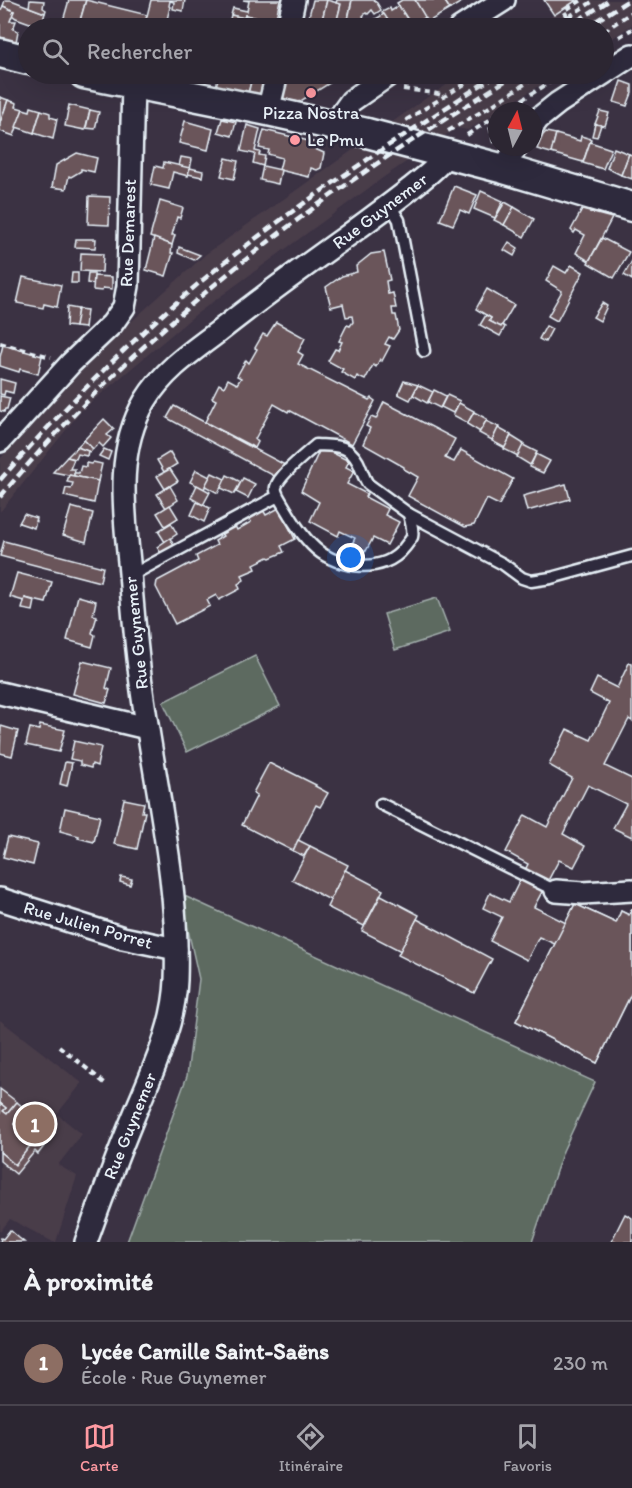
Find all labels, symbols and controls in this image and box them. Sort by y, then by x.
search box [18,18,614,84]
icon: search [39,35,72,68]
text: Rechercher [87,38,192,65]
marker: Pizza Nostra [304,86,318,100]
place label: Pizza Nostra [263,102,360,124]
north arrow [488,102,542,156]
place label: Le Pmu [307,129,364,151]
marker: Le Pmu [288,133,302,147]
street label: Rue Guynemer [328,168,433,254]
street label: Rue Demarest [115,178,141,287]
your location [336,543,365,572]
street label: Rue Guynemer [119,575,153,691]
street label: Rue Julien Porret [21,896,155,954]
street label: Rue Guynemer [99,1069,162,1183]
pin: 1 [15,1102,54,1146]
text: À proximité [24,1265,153,1297]
text: Lycée Camille Saint-Saëns [81,1338,329,1365]
text: 1 [39,1351,48,1375]
text: 230 m [553,1351,608,1375]
text: École · Rue Guynemer [81,1365,267,1389]
tab: Carte [80,1420,119,1475]
tab: Itinéraire [279,1420,343,1475]
tab: Favoris [503,1420,552,1475]

